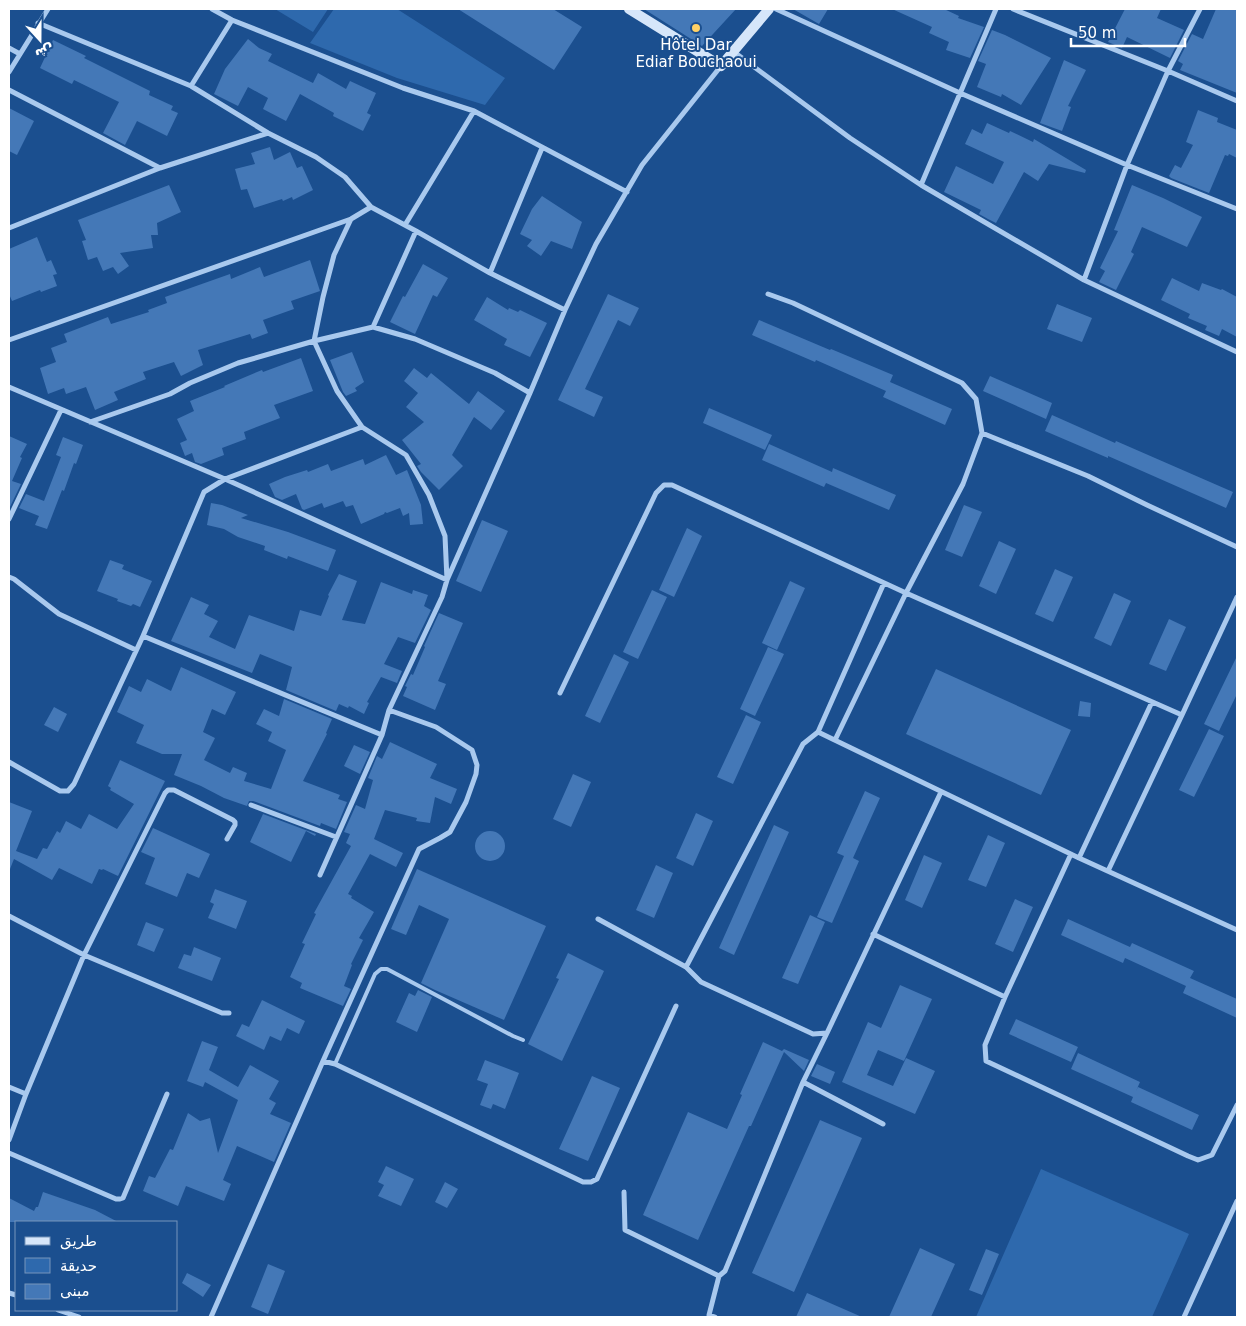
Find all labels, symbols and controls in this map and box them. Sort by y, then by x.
north arrow [15,15,65,65]
scale bar [1071,15,1185,47]
marker: Hôtel Dar Ediaf Bouchaoui [690,22,702,34]
text: 50 m [1078,24,1116,42]
place label: Hôtel Dar Ediaf Bouchaoui [635,36,757,71]
text: ش [33,41,57,63]
legend [15,1221,178,1311]
text: طريق [60,1232,97,1250]
text: حديقة [60,1257,97,1275]
text: مبنى [60,1282,90,1300]

